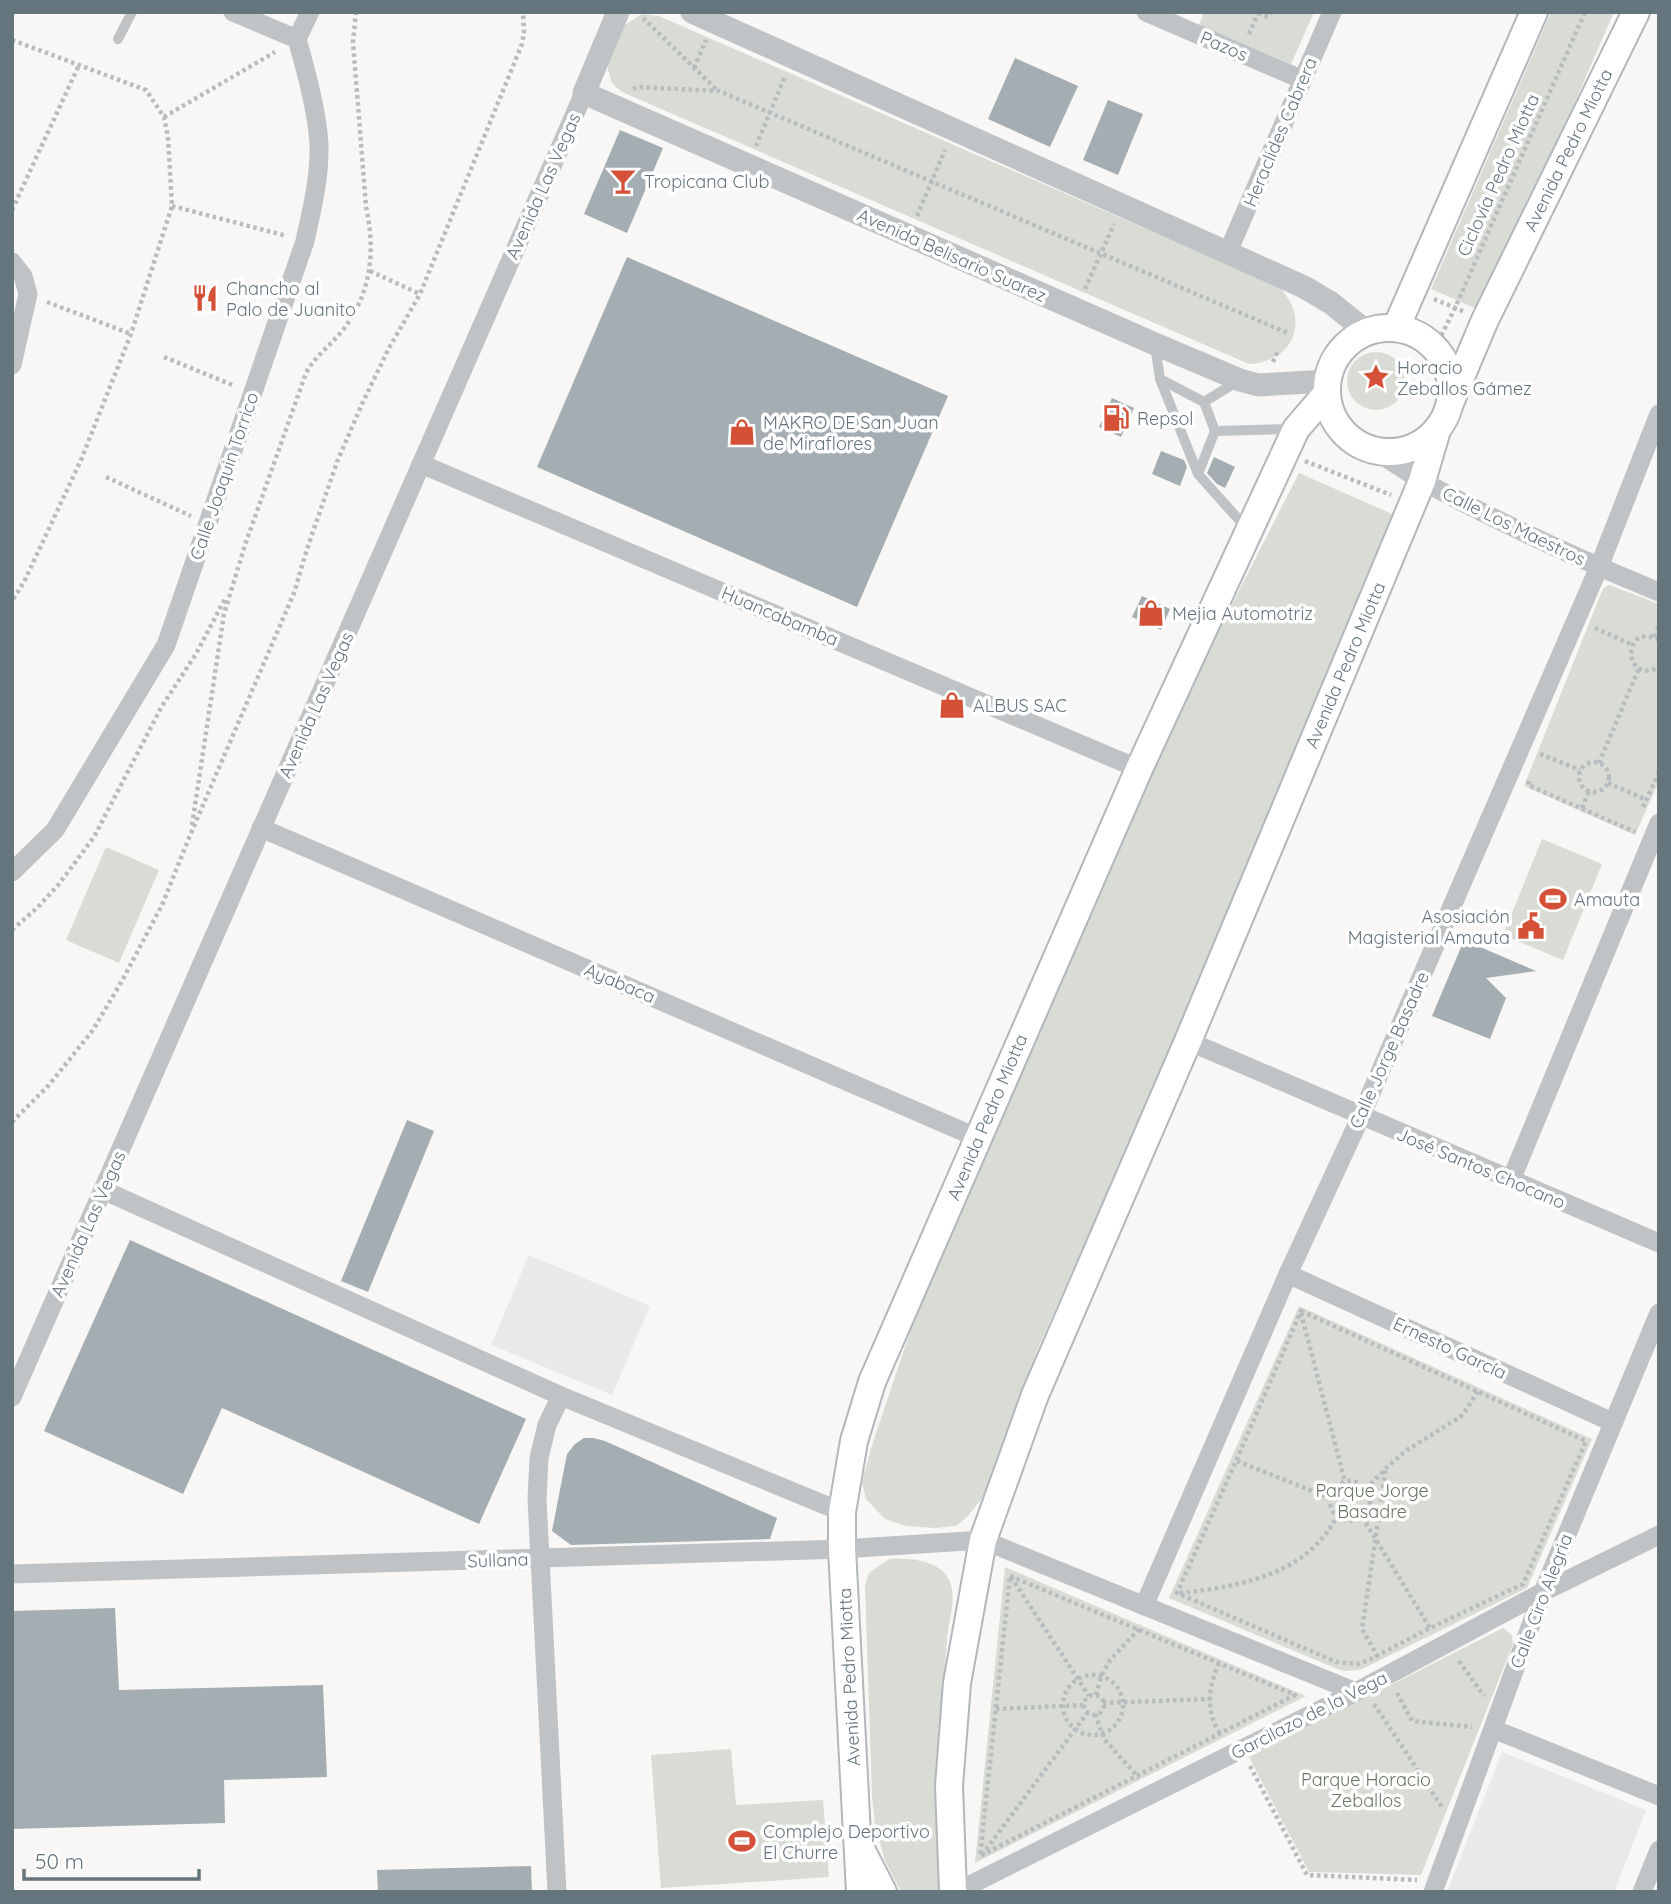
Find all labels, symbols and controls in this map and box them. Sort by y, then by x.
street label: Pazos [1197,26,1251,66]
street label: Heraclides Cabrera [1238,54,1322,210]
street label: Avenida Pedro Miotta [1519,65,1617,235]
street label: Ciclovía Pedro Miotta [1452,90,1544,260]
street label: Avenida Las Vegas [500,109,586,263]
bar icon: Tropicana Club [608,166,638,196]
place label: Tropicana Club [644,170,769,193]
street label: Avenida Belisario Suarez [854,203,1050,307]
place label: Chancho al Palo de Juanito [226,277,356,321]
restaurant icon: Chancho al Palo de Juanito [190,283,220,313]
place label: Horacio Zeballos Gámez [1397,356,1532,400]
place icon: Horacio Zeballos Gámez [1361,362,1391,392]
street label: Calle Joaquin Torrico [185,389,263,563]
fuel station icon: Repsol [1101,403,1131,433]
place label: Repsol [1137,407,1194,430]
place label: MAKRO DE San Juan de Miraflores [763,411,939,455]
shop icon: MAKRO DE San Juan de Miraflores [727,417,757,447]
street label: Calle Los Maestros [1439,481,1589,571]
street label: Avenida Pedro Miotta [1300,578,1390,752]
street label: Huancabamba [718,581,842,651]
shop icon: Mejia Automotriz [1136,598,1166,628]
place label: Mejia Automotriz [1172,602,1313,625]
street label: Avenida Las Vegas [273,628,359,782]
shop icon: ALBUS SAC [937,690,967,720]
place label: ALBUS SAC [973,694,1067,717]
sports icon: Amauta [1538,884,1568,914]
place label: Amauta [1574,888,1640,911]
place label: Asosiación Magisterial Amauta [1348,905,1510,949]
public building icon: Asosiación Magisterial Amauta [1516,911,1546,941]
street label: Ayabaca [581,958,659,1008]
street label: Calle Jorge Basadre [1344,968,1434,1132]
street label: Avenida Pedro Miotta [942,1030,1032,1204]
street label: José Santos Chocano [1393,1122,1569,1214]
street label: Avenida Las Vegas [45,1147,131,1301]
street label: Ernesto García [1390,1312,1510,1384]
park label: Parque Jorge Basadre [1315,1479,1429,1523]
street label: Calle Ciro Alegria [1505,1530,1577,1672]
street label: Sullana [467,1547,529,1573]
street label: Avenida Pedro Miotta [833,1587,865,1767]
street label: Garcilazo de la Vega [1227,1666,1391,1764]
park label: Parque Horacio Zeballos [1301,1768,1431,1812]
place label: Complejo Deportivo El Churre [763,1820,930,1864]
sports icon: Complejo Deportivo El Churre [727,1826,757,1856]
scale bar [24,1838,200,1882]
text: 50 m [35,1848,84,1874]

